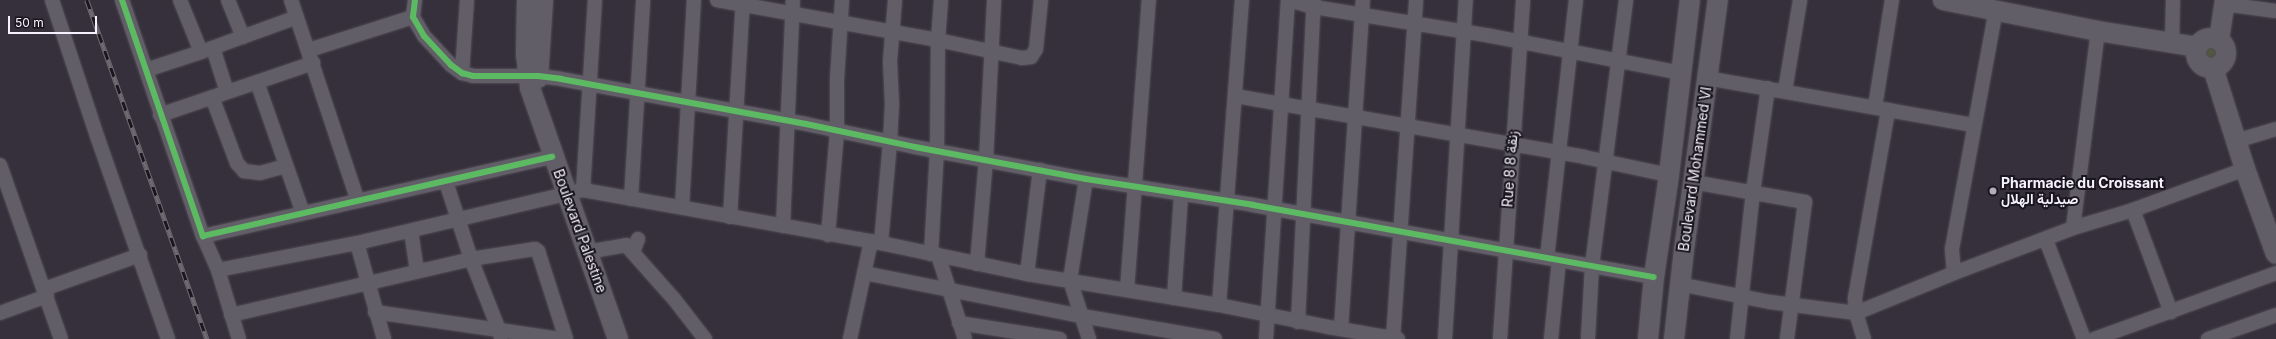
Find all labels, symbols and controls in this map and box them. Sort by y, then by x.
scale bar [10,8,99,34]
text: 50 m [15,15,44,30]
street label: Boulevard Mohammed VI [1675,86,1715,252]
street label: Rue 8 8 زنقة [1499,130,1521,208]
street label: Boulevard Palestine [550,167,610,295]
place label: Pharmacie du Croissant صيدلية الهلال [2001,175,2164,208]
marker: Pharmacie du Croissant صيدلية الهلال [1988,186,1998,196]

